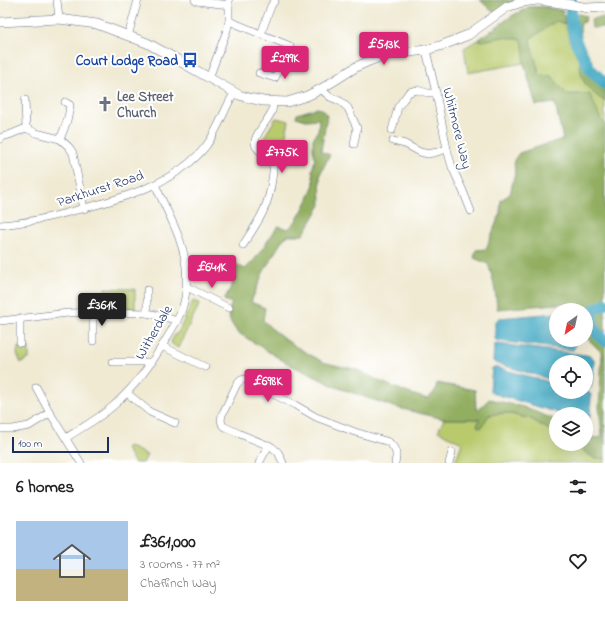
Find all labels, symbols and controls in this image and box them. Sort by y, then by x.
pin: £513K [356,32,412,66]
text: £513K [368,35,400,54]
pin: £299K [257,46,313,80]
text: £299K [271,49,299,68]
place label: Court Lodge Road [76,51,178,74]
bus stop icon: Court Lodge Road [181,51,199,69]
street label: Whitmore Way [435,85,477,172]
place label: Lee Street Church [117,87,174,124]
church icon: Lee Street Church [96,95,114,113]
pin: £775K [254,140,310,174]
text: £775K [266,143,298,162]
street label: Parkhurst Road [54,165,147,213]
pin: £641K [184,255,240,289]
text: £641K [197,258,227,277]
pin: £361K [74,293,130,327]
text: £361K [87,296,117,315]
street label: Witherdale [130,301,179,364]
north arrow [549,303,593,347]
map controls [549,303,593,451]
button: locate [549,355,593,399]
pin: £698K [240,369,296,403]
text: £698K [253,372,283,391]
button: layers [549,407,593,451]
scale bar [12,435,109,454]
text: 100 m [18,436,42,452]
text: 6 homes [16,475,74,500]
icon: filters [567,476,589,498]
text: £361,000 [140,530,196,555]
icon: home [48,537,96,585]
icon: heart [567,550,589,572]
text: 3 rooms · 77 m² [140,555,220,574]
text: Chaffinch Way [140,574,216,593]

